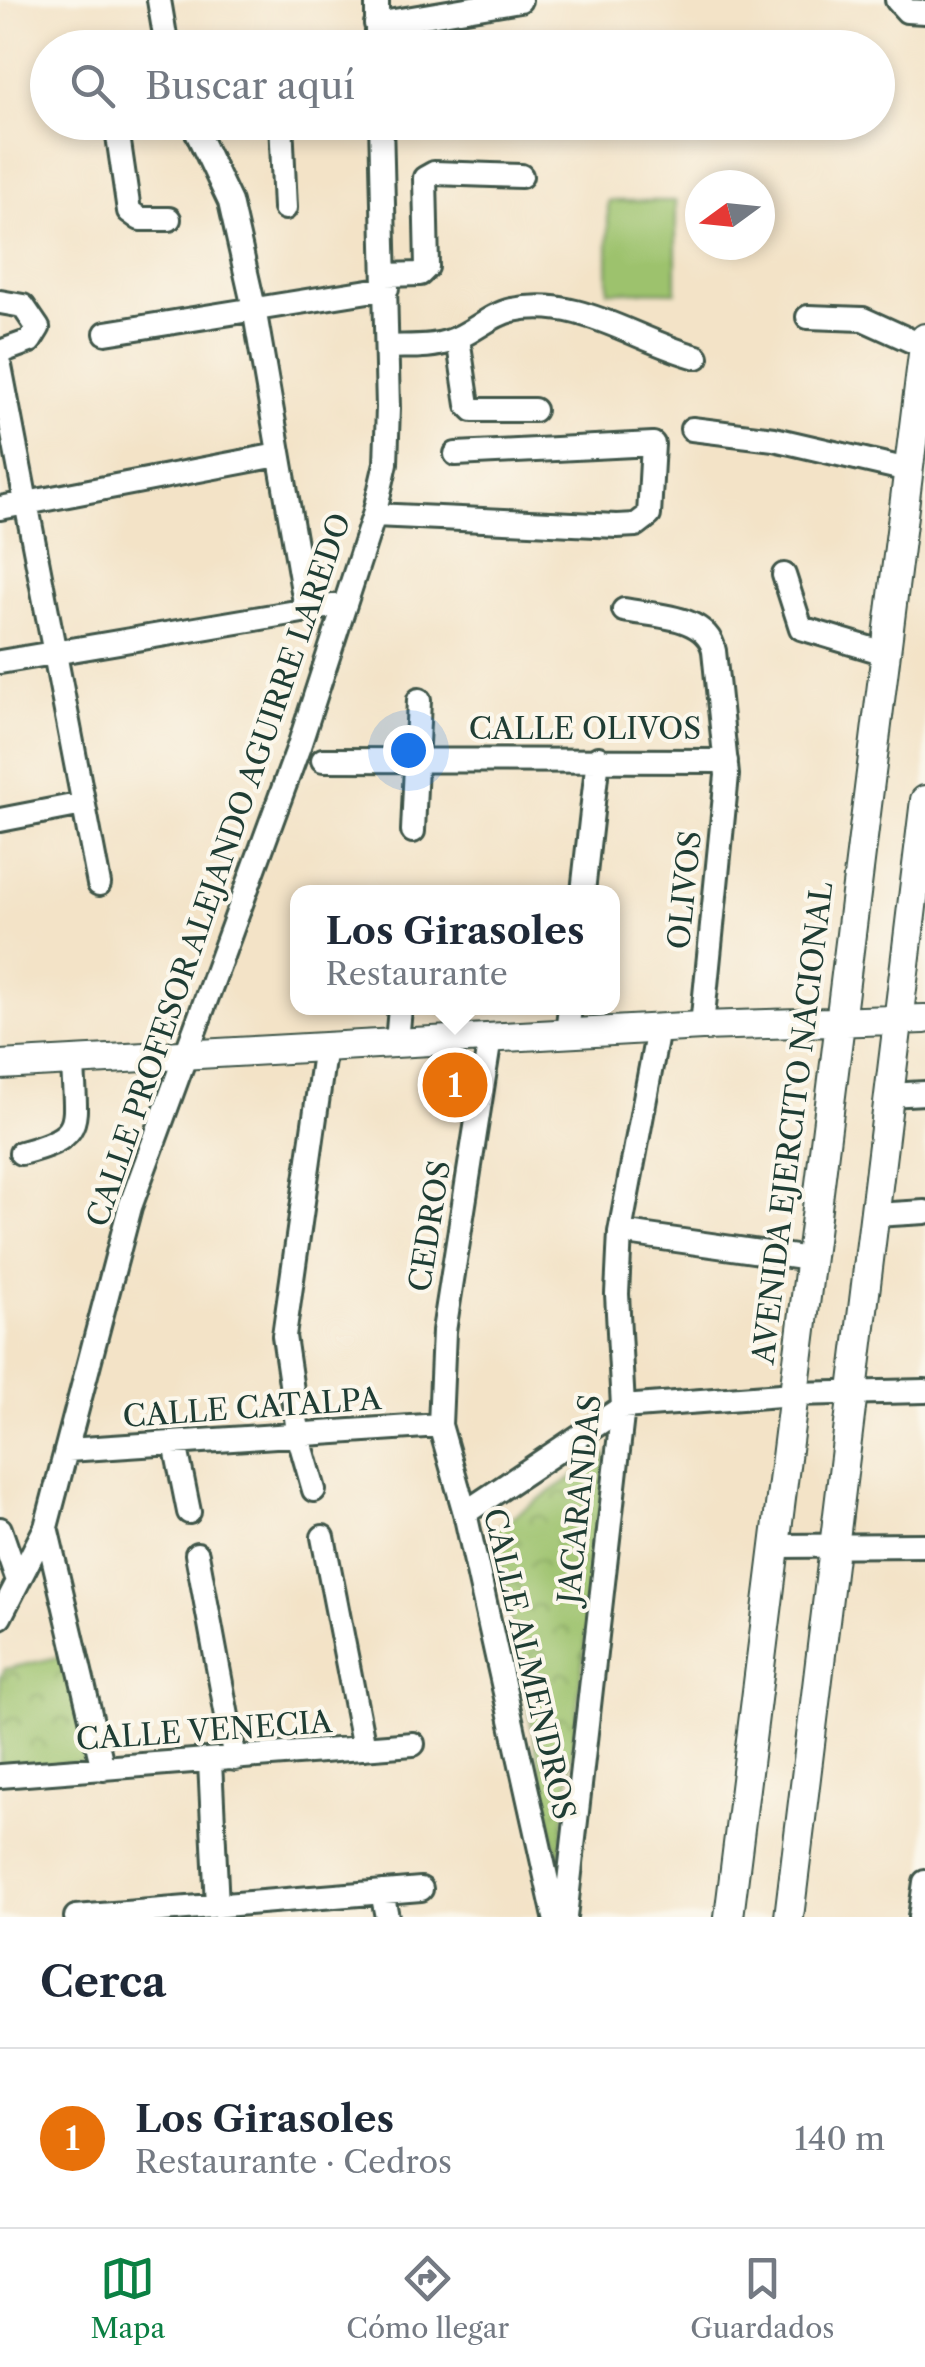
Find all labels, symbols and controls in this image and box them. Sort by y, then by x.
search box [30,30,895,140]
icon: search [65,58,120,113]
text: Buscar aquí [145,62,355,109]
north arrow [685,170,775,260]
street label: CALLE PROFESOR ALEJANDO AGUIRRE LAREDO [79,508,358,1231]
street label: CALLE OLIVOS [469,710,701,747]
your location [383,725,434,776]
street label: OLIVOS [660,829,709,951]
street label: AVENIDA EJERCITO NACIONAL [744,879,840,1367]
popup [290,885,620,1015]
text: Los Girasoles [325,907,585,954]
text: Restaurante [325,954,508,993]
pin: 1 [422,1048,488,1122]
street label: CEDROS [401,1158,458,1294]
street label: CALLE CATALPA [121,1380,383,1435]
street label: JACARANDAS [550,1393,609,1609]
street label: CALLE ALMENDROS [476,1505,583,1823]
street label: CALLE VENECIA [75,1703,334,1758]
text: Cerca [40,1956,166,2008]
text: Los Girasoles [135,2095,394,2142]
text: 1 [65,2119,80,2158]
text: 140 m [794,2119,885,2158]
text: Restaurante · Cedros [135,2142,452,2181]
tab: Mapa [90,2251,165,2345]
tab: Cómo llegar [346,2251,509,2345]
tab: Guardados [690,2251,835,2345]

